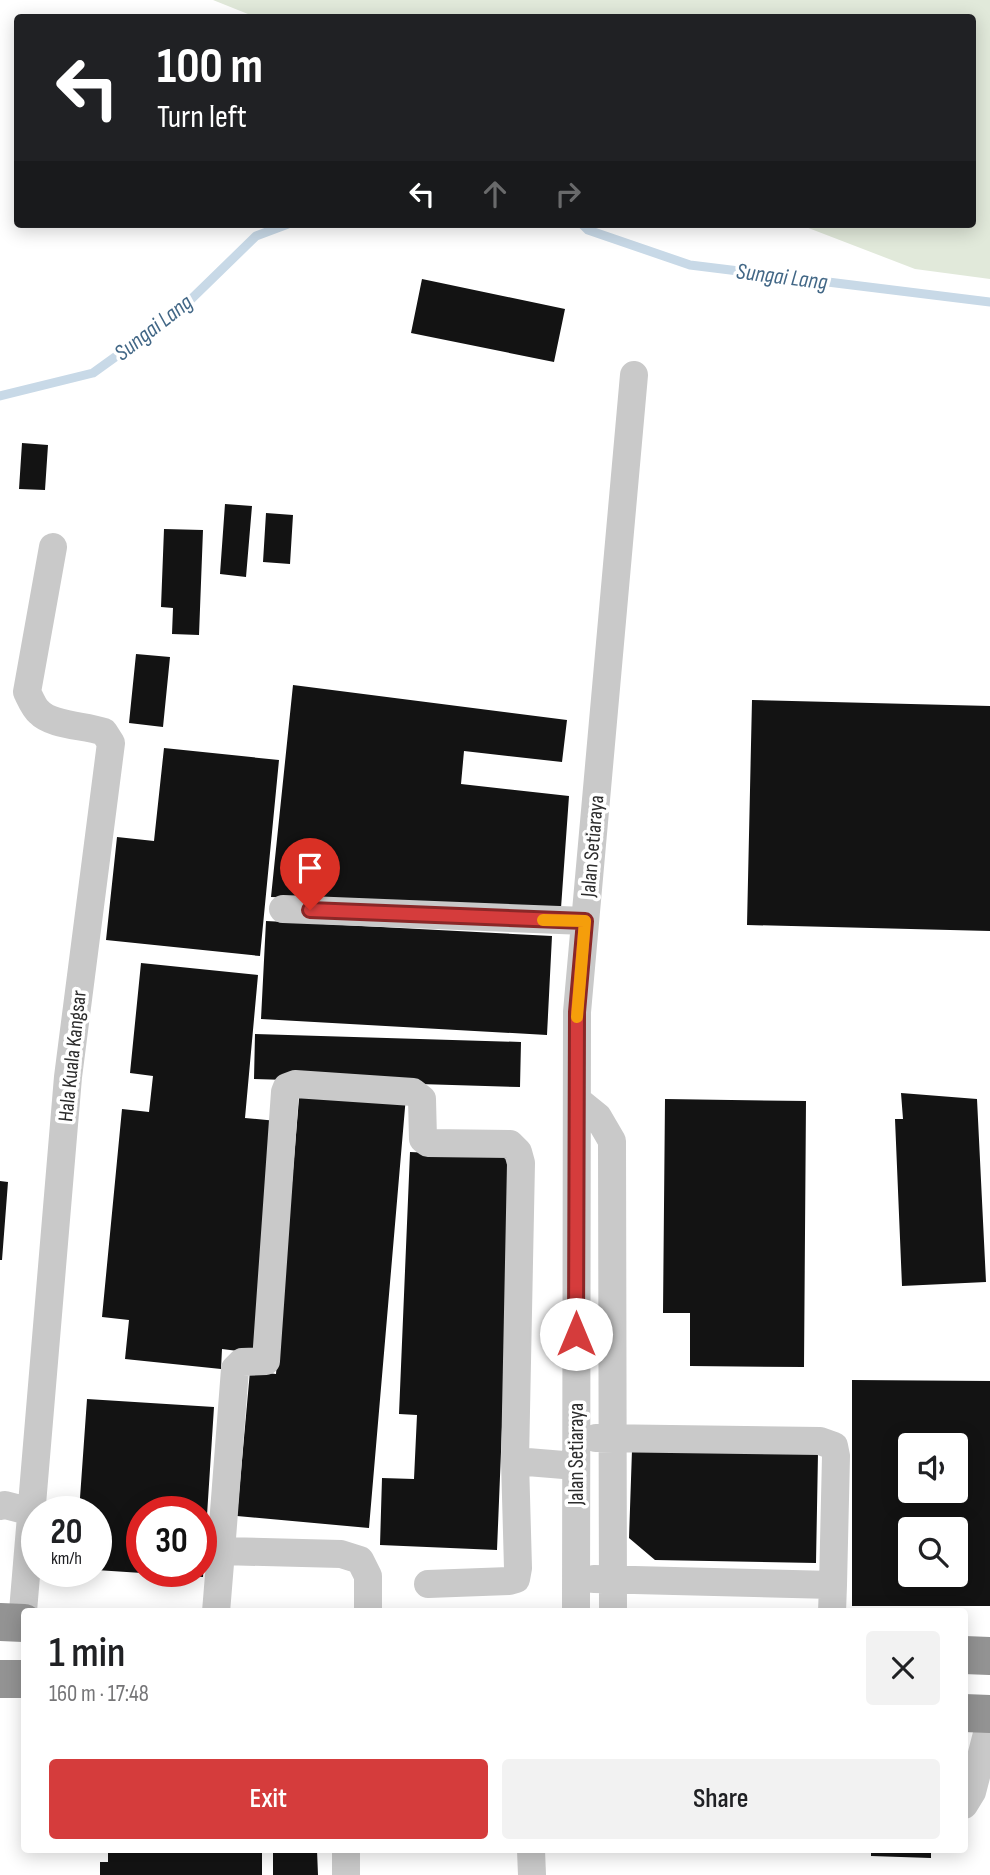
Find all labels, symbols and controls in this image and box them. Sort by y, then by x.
text: 100 m [157,38,263,97]
icon: left [42,42,133,133]
text: Turn left [157,98,247,137]
icon: left [403,175,441,213]
icon: ahead [476,175,514,213]
icon: right [549,175,587,213]
water label: Sungai Lang [735,258,830,297]
water label: Sungai Lang [109,288,199,367]
street label: Jalan Setiaraya [576,794,609,899]
pin [280,838,340,910]
icon: arrive [291,849,329,887]
street label: Hala Kuala Kangsar [53,989,92,1123]
position arrow [539,1297,613,1371]
street label: Jalan Setiaraya [564,1403,589,1506]
map controls [898,1433,968,1587]
button: sound [898,1433,968,1503]
speed limit sign: 30 [126,1496,217,1587]
text: 20 [51,1511,83,1554]
button: search [898,1517,968,1587]
text: km/h [51,1548,82,1569]
text: 1 min [49,1628,125,1679]
button: close [866,1631,940,1705]
text: 160 m · 17:48 [49,1680,149,1708]
button: Exit [49,1759,488,1839]
button: Share [502,1759,940,1839]

